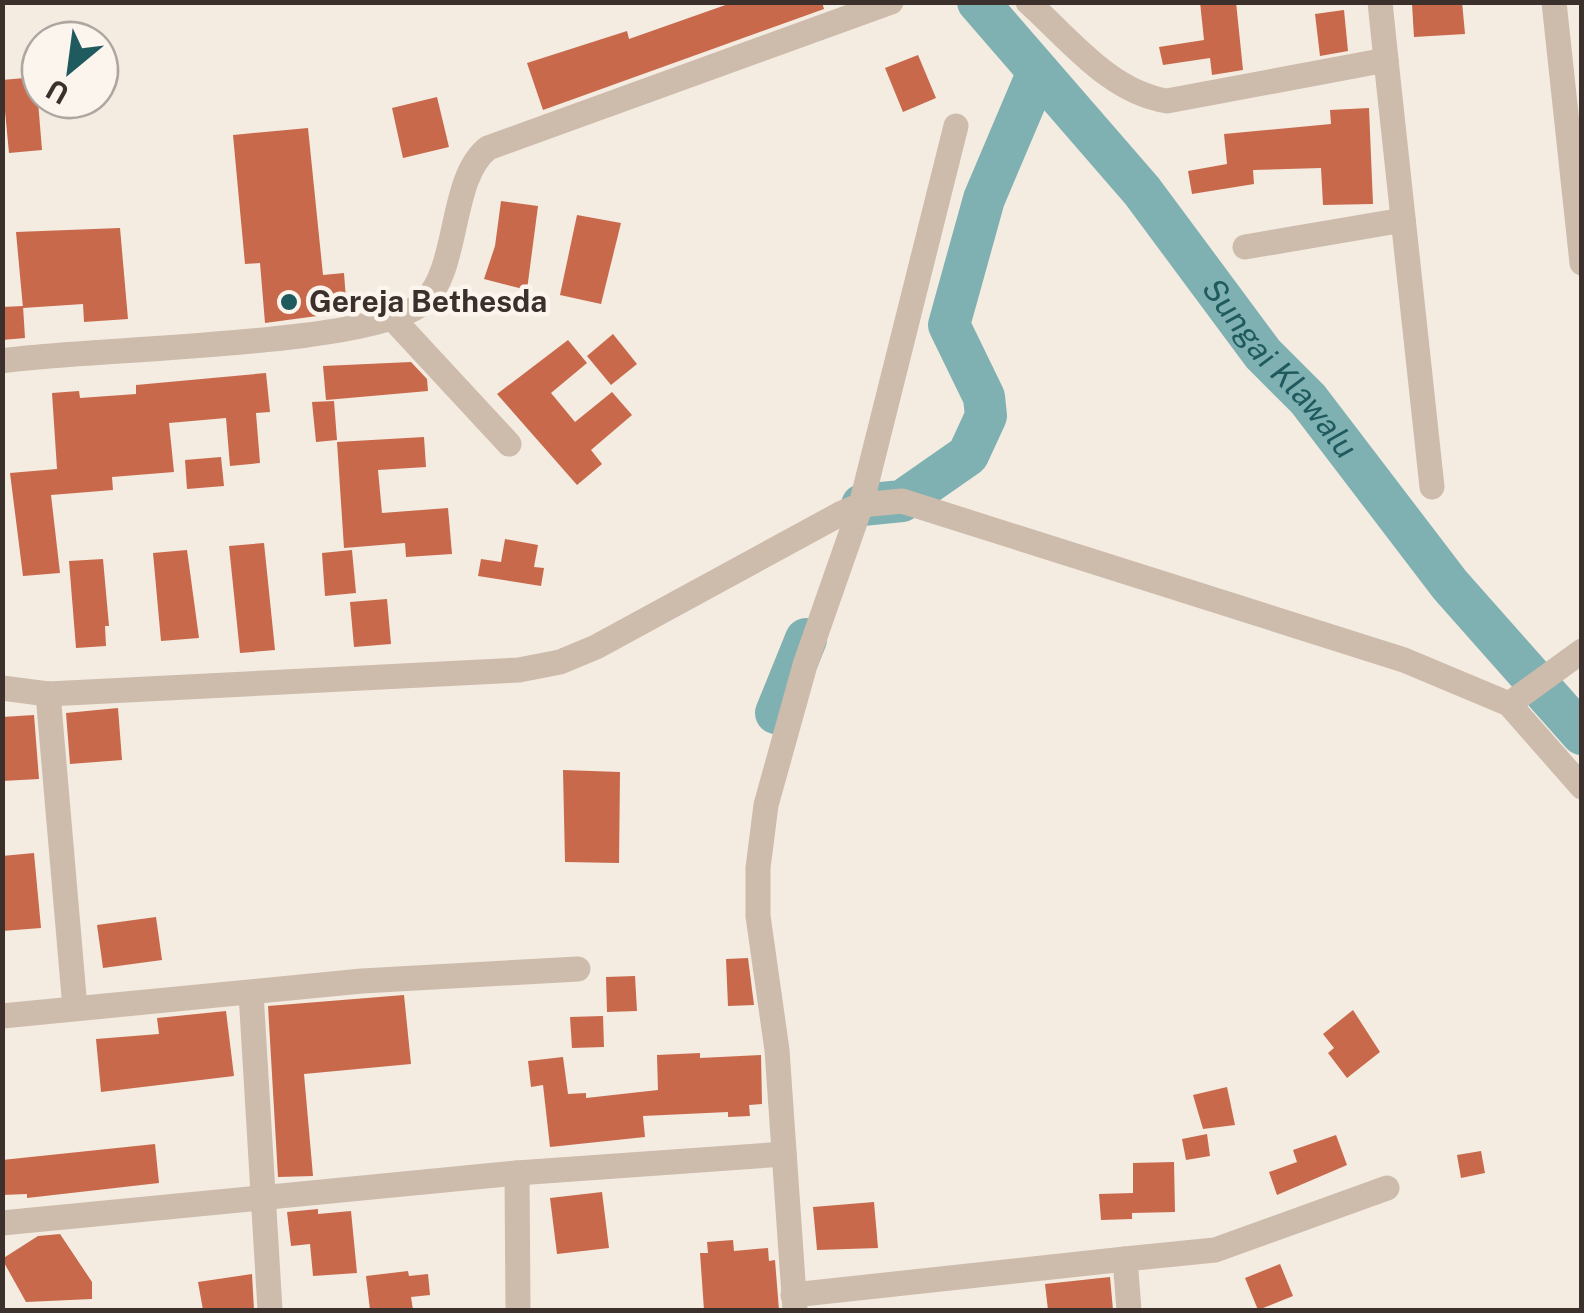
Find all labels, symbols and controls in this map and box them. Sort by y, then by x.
north arrow [20,20,120,120]
text: U [41,73,75,112]
water label: Sungai Klawalu [1195,271,1365,465]
place label: Gereja Bethesda [309,283,547,319]
marker: Gereja Bethesda [278,291,300,313]

